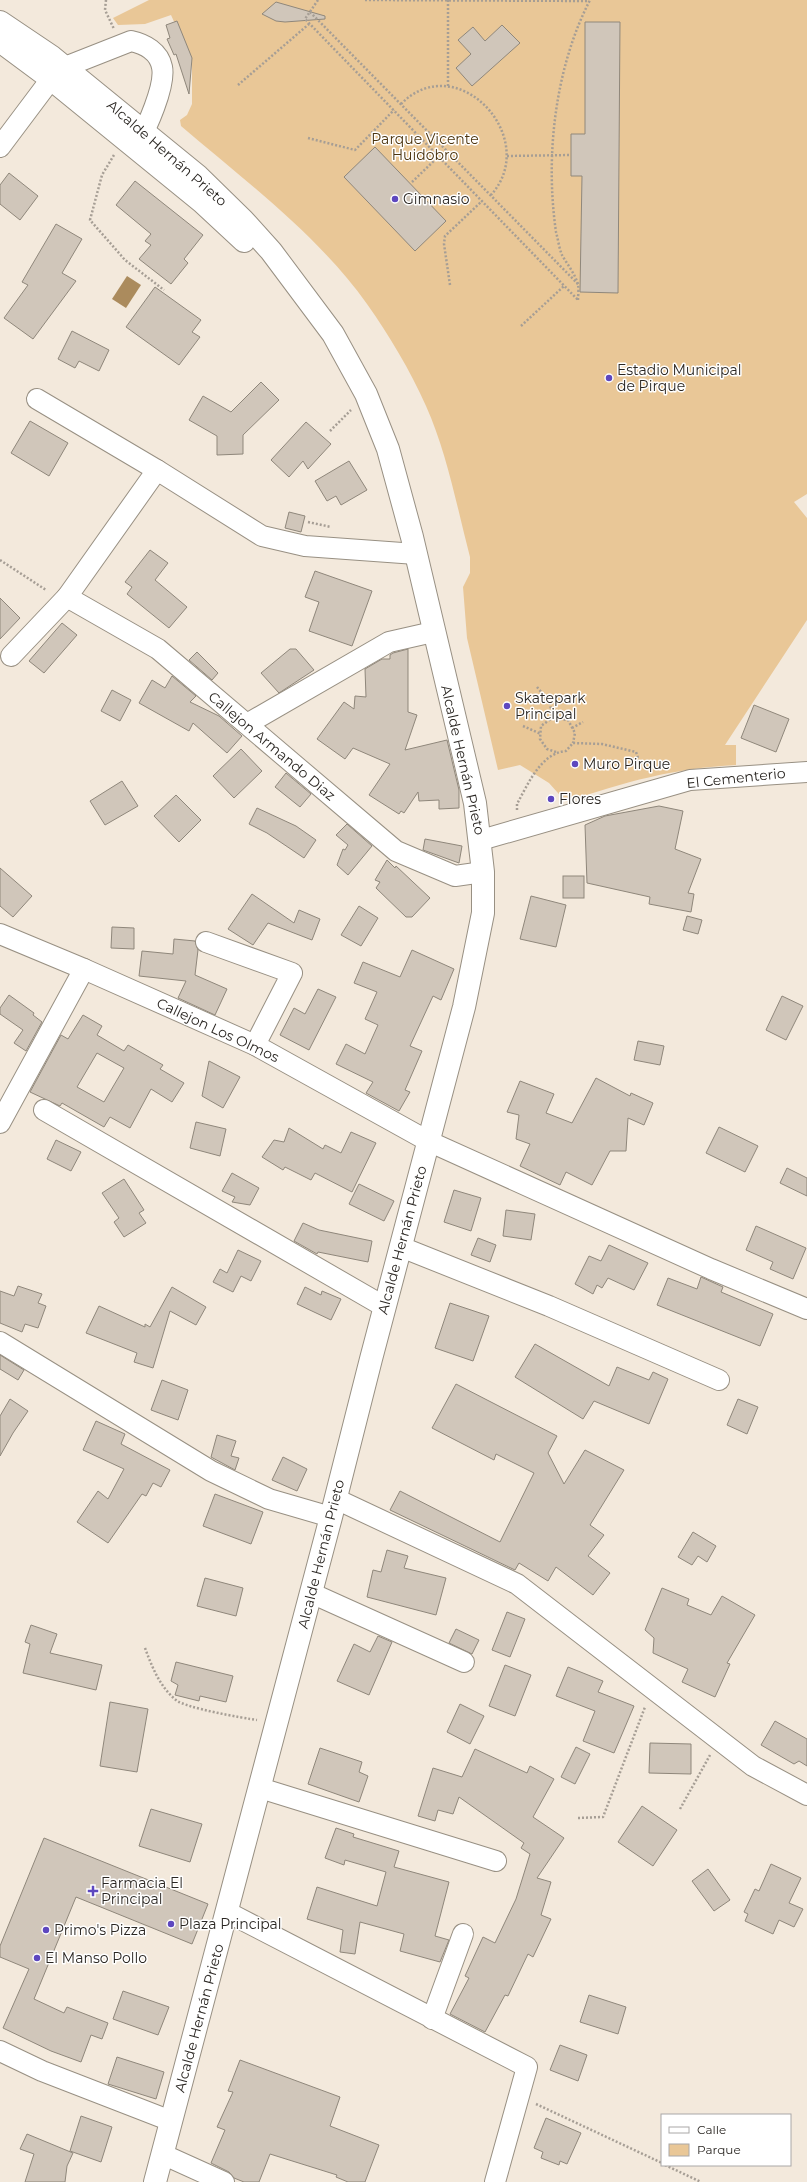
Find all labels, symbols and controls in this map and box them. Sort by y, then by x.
street label: Alcalde Hernán Prieto [103,96,231,210]
park label: Parque Vicente Huidobro [371,130,479,164]
place label: Gimnasio [403,190,470,208]
marker: Gimnasio [390,194,400,204]
place label: Estadio Municipal de Pirque [617,361,741,395]
marker: Estadio Municipal de Pirque [604,373,614,383]
street label: Alcalde Hernán Prieto [437,683,489,837]
street label: Callejon Armando Diaz [205,688,339,804]
place label: Skatepark Principal [515,689,586,723]
marker: Skatepark Principal [502,701,512,711]
place label: Muro Pirque [583,755,670,773]
marker: Muro Pirque [570,759,580,769]
street label: El Cementerio [686,764,787,792]
place label: Flores [559,790,601,808]
marker: Flores [546,794,556,804]
street label: Callejon Los Olmos [154,994,282,1066]
street label: Alcalde Hernán Prieto [373,1163,431,1316]
street label: Alcalde Hernán Prieto [294,1477,348,1631]
place label: Farmacia El Principal [101,1874,183,1908]
marker: Farmacia El Principal [88,1886,98,1896]
place label: Plaza Principal [179,1915,282,1933]
marker: Plaza Principal [166,1919,176,1929]
place label: Primo's Pizza [54,1921,146,1939]
marker: Primo's Pizza [41,1925,51,1935]
street label: Alcalde Hernán Prieto [170,1941,228,2094]
place label: El Manso Pollo [45,1949,147,1967]
marker: El Manso Pollo [32,1953,42,1963]
legend [661,2114,791,2166]
text: Calle [697,2122,726,2137]
text: Parque [697,2142,741,2157]

